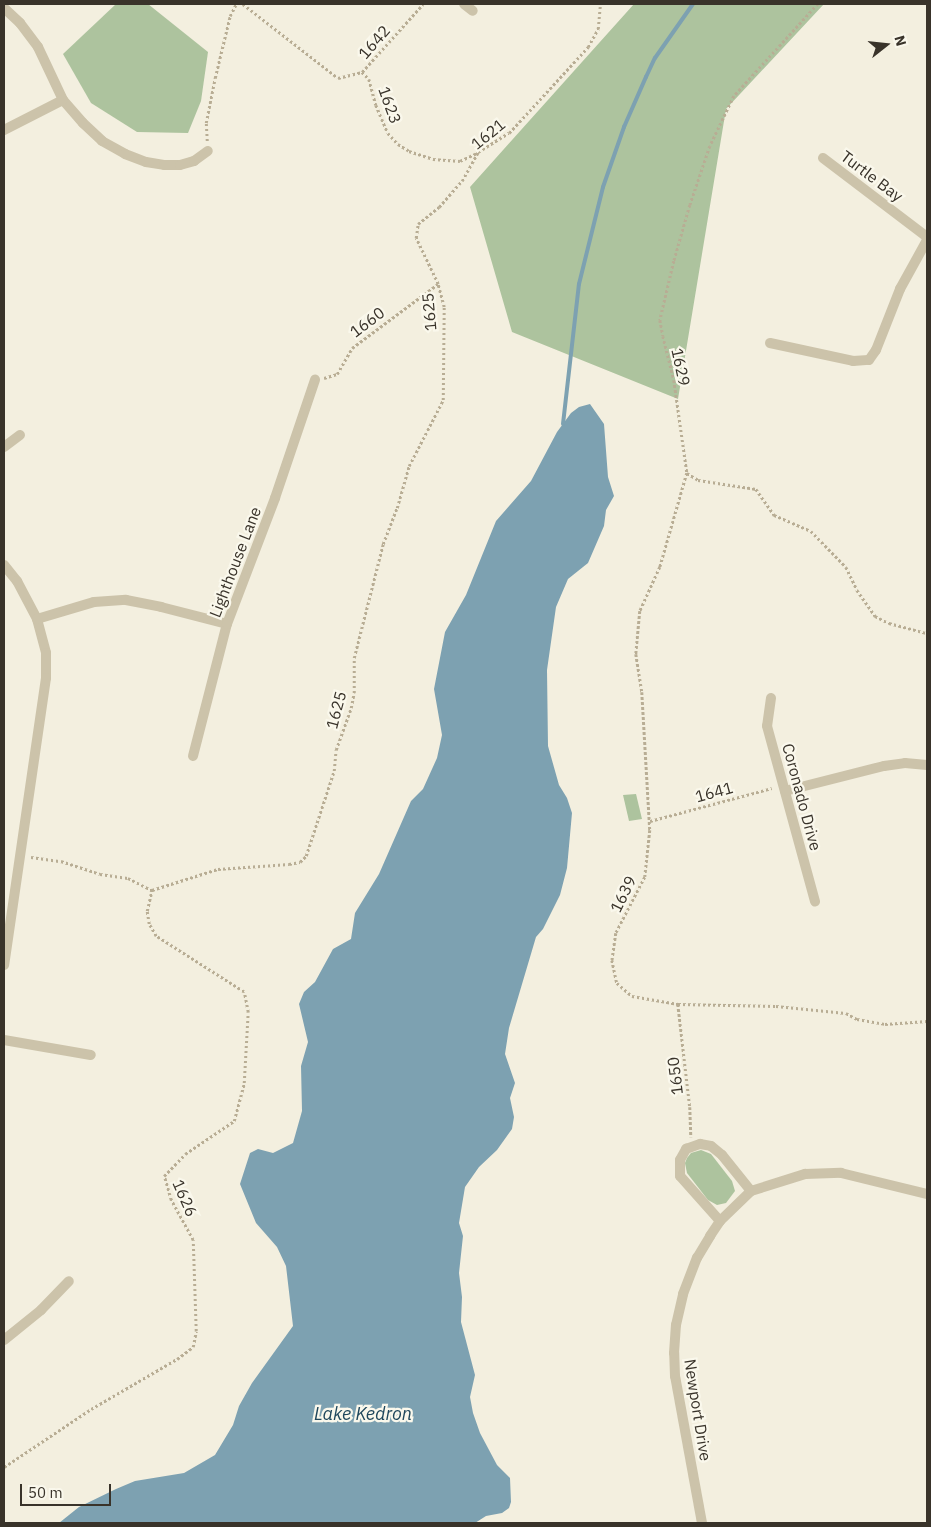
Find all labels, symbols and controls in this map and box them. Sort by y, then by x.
north arrow [861,20,911,70]
street label: 1642 [354,21,394,63]
text: N [890,34,910,48]
street label: 1623 [374,84,406,126]
street label: 1621 [467,114,509,154]
street label: Turtle Bay [837,146,907,206]
street label: 1625 [418,292,440,332]
street label: 1660 [346,303,388,341]
street label: 1629 [668,346,694,388]
street label: Lighthouse Lane [205,504,265,620]
street label: 1625 [322,689,350,731]
street label: Coronado Drive [778,741,826,853]
street label: 1641 [693,778,735,806]
street label: 1639 [606,873,640,915]
street label: 1650 [663,1056,687,1096]
street label: 1626 [168,1177,202,1219]
street label: Newport Drive [680,1358,716,1462]
water label: Lake Kedron [314,1403,412,1425]
scale bar [22,1474,114,1506]
text: 50 m [28,1483,63,1502]

